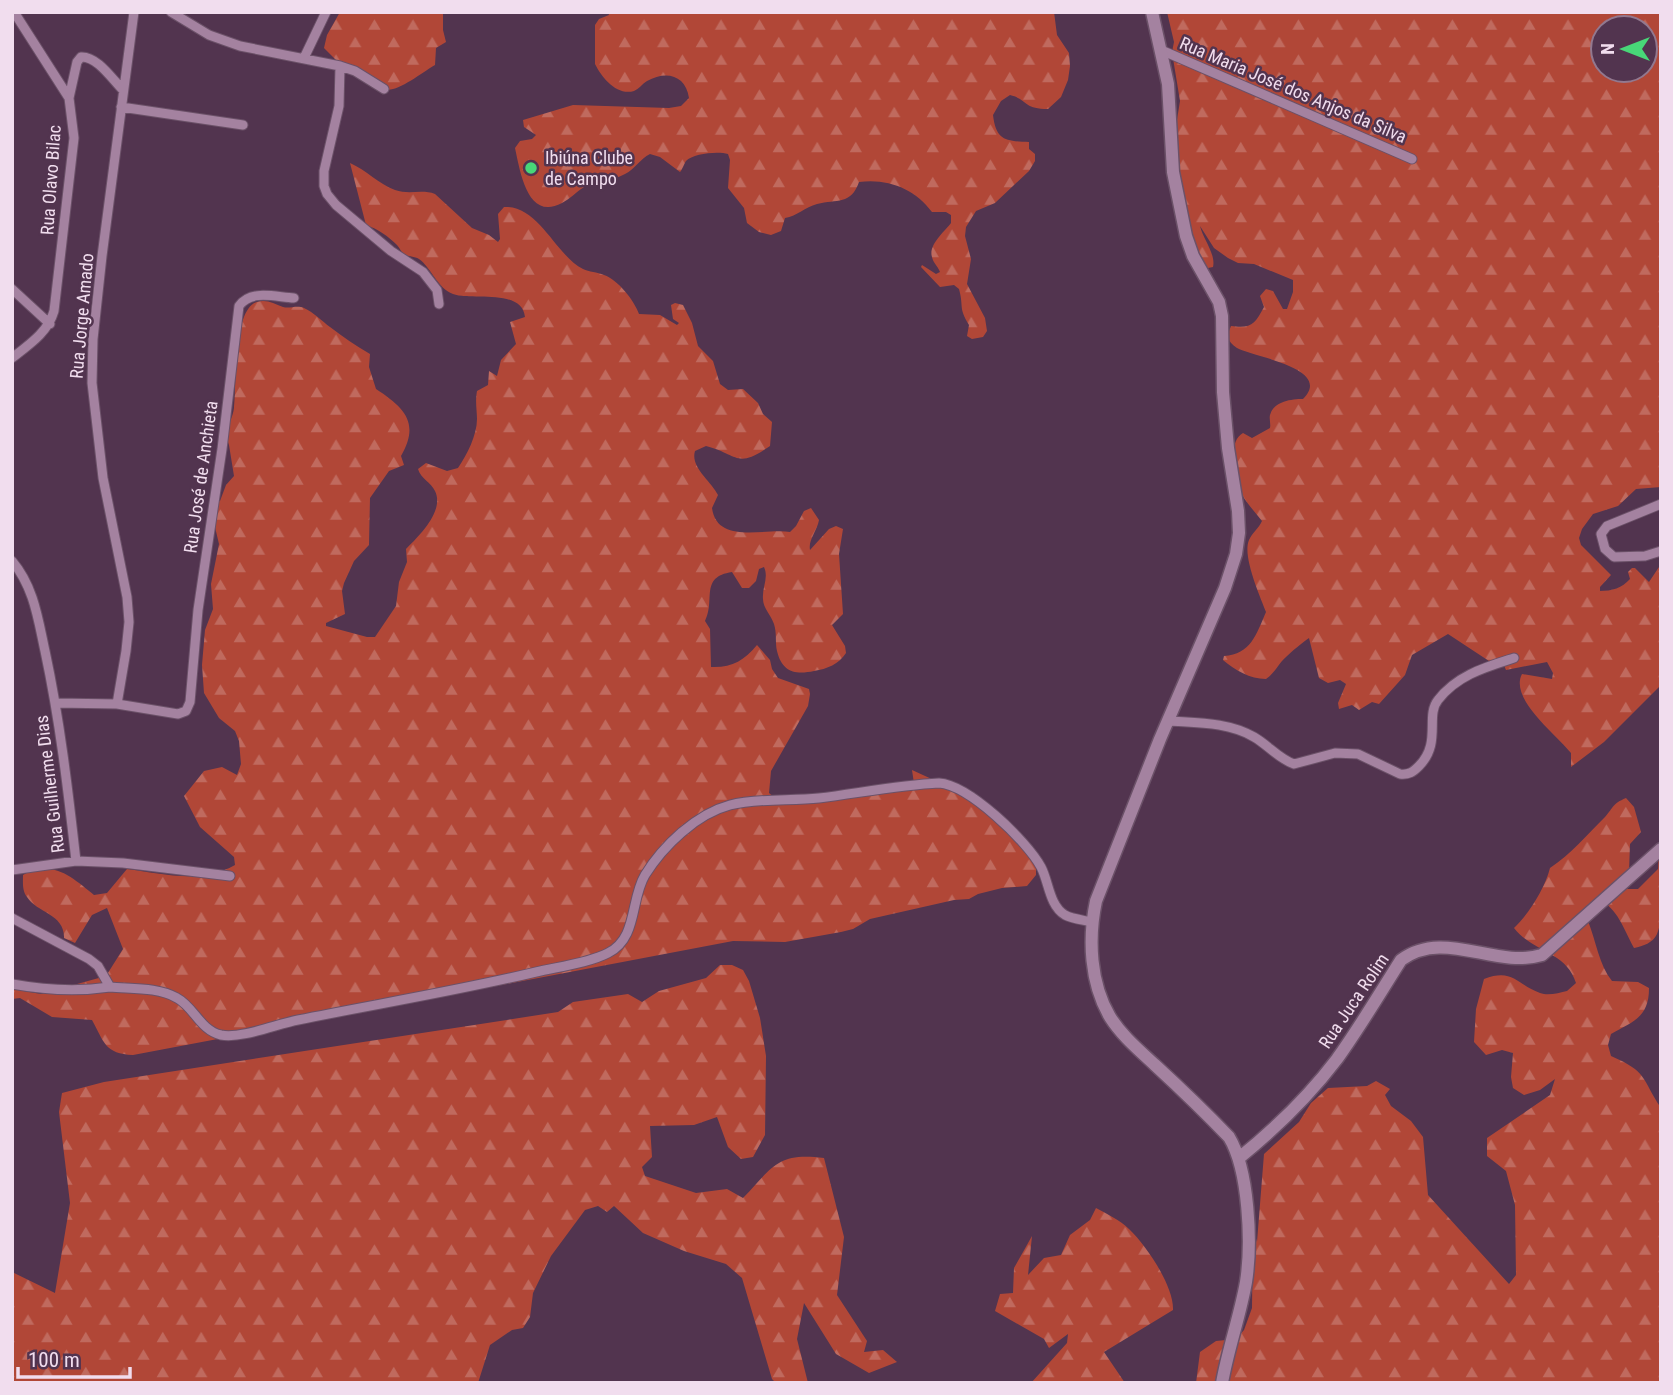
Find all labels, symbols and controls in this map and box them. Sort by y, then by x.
north arrow [1589,14,1659,84]
street label: Rua Maria José dos Anjos da Silva [1177,32,1410,147]
text: N [1596,43,1619,55]
street label: Rua Olavo Bilac [36,124,65,236]
place label: Ibiúna Clube de Campo [545,147,633,189]
marker: Ibiúna Clube de Campo [523,160,539,176]
street label: Rua Jorge Amado [66,252,97,380]
street label: Rua José de Anchieta [179,399,222,554]
street label: Rua Guilherme Dias [31,714,68,854]
street label: Rua Juca Rolim [1314,949,1393,1052]
scale bar [18,1336,130,1380]
text: 100 m [28,1348,80,1372]

